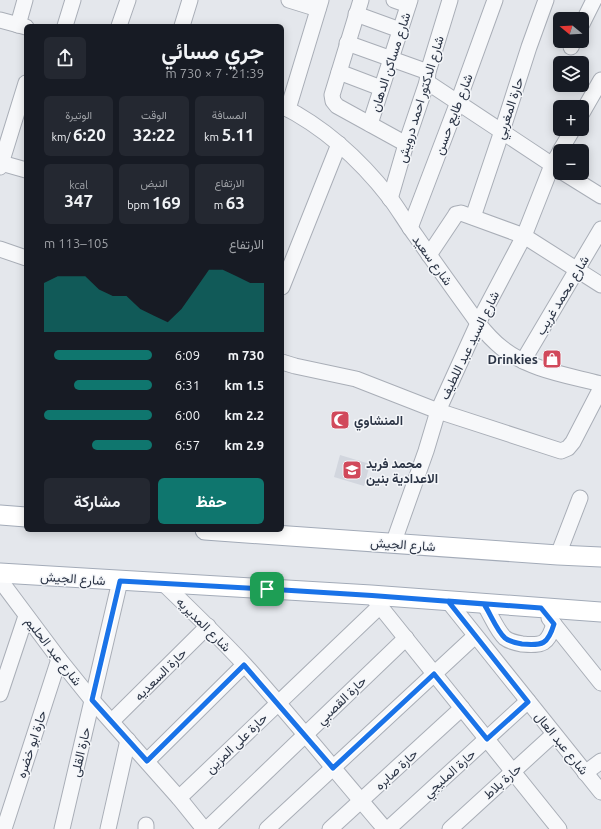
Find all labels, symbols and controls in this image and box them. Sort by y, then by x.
street label: شارع مساكن الدهان [367,11,415,114]
north arrow [553,12,589,48]
map controls [553,12,589,180]
street label: شارع الدكتور احمد درويش [394,34,449,165]
button: share [44,37,86,79]
text: جري مسائي [161,38,264,63]
button: layers [553,56,589,92]
text: 21:39 · 7 × 730 m [165,66,264,80]
street label: شارع طايع حسن [431,72,478,158]
street label: حارة المغربي [492,75,530,142]
button: + [553,100,589,136]
text: الوتيرة [65,109,92,121]
text: الوقت [141,109,167,121]
text: المسافة [212,109,247,121]
text: 6:20 [73,125,106,144]
text: 32:22 [133,125,175,144]
text: 5.11 [222,125,255,144]
text: /km [51,131,73,143]
text: km [204,131,222,143]
button: − [553,144,589,180]
text: النبض [140,177,168,189]
text: الارتفاع [214,177,244,189]
text: kcal [69,179,88,191]
text: 347 [64,191,93,210]
text: 169 [152,193,181,212]
text: 63 [226,193,245,212]
text: bpm [127,199,152,211]
text: m [214,199,226,211]
street label: شارع سعيد [408,232,456,290]
text: 105–113 m [44,236,109,250]
text: الارتفاع [229,237,264,251]
street label: شارع محمد غريب [533,253,594,339]
street label: شارع السيد عبد اللطيف [437,288,504,403]
text: 6:09 [175,348,200,362]
text: 730 m [228,348,264,362]
shop icon: Drinkies [541,348,563,370]
place label: Drinkies [487,352,538,366]
text: 6:31 [175,378,200,392]
text: 1.5 km [225,378,264,392]
text: 6:00 [175,408,200,422]
text: 2.2 km [225,408,264,422]
mosque icon: المنشاوي [329,409,351,431]
place label: المنشاوي [354,413,403,431]
text: 6:57 [175,438,200,452]
text: 2.9 km [225,438,264,452]
place label: محمد فريد الاعدادية بنين [366,456,438,486]
school or university icon: محمد فريد الاعدادية بنين [341,459,363,481]
button: مشاركة [44,478,150,524]
button: حفظ [158,478,264,524]
street label: شارع الجيش [370,535,436,556]
street label: شارع الجيش [40,569,106,590]
pin [250,572,284,606]
icon: arrive [256,578,278,600]
street label: شارع المديريه [172,594,234,656]
street label: شارع عبد الحليم [21,614,85,690]
street label: حارة السعديه [131,645,190,704]
street label: حارة القصبي [313,673,372,730]
street label: حارة ابو خضره [14,708,50,780]
street label: شارع عبد العال [530,709,591,779]
street label: حارة على المزين [202,710,271,777]
street label: حارة القلى [68,726,95,779]
street label: حارة صابره [372,746,422,794]
street label: حارة المليجي [420,746,481,803]
street label: حارة بلاط [480,760,525,803]

